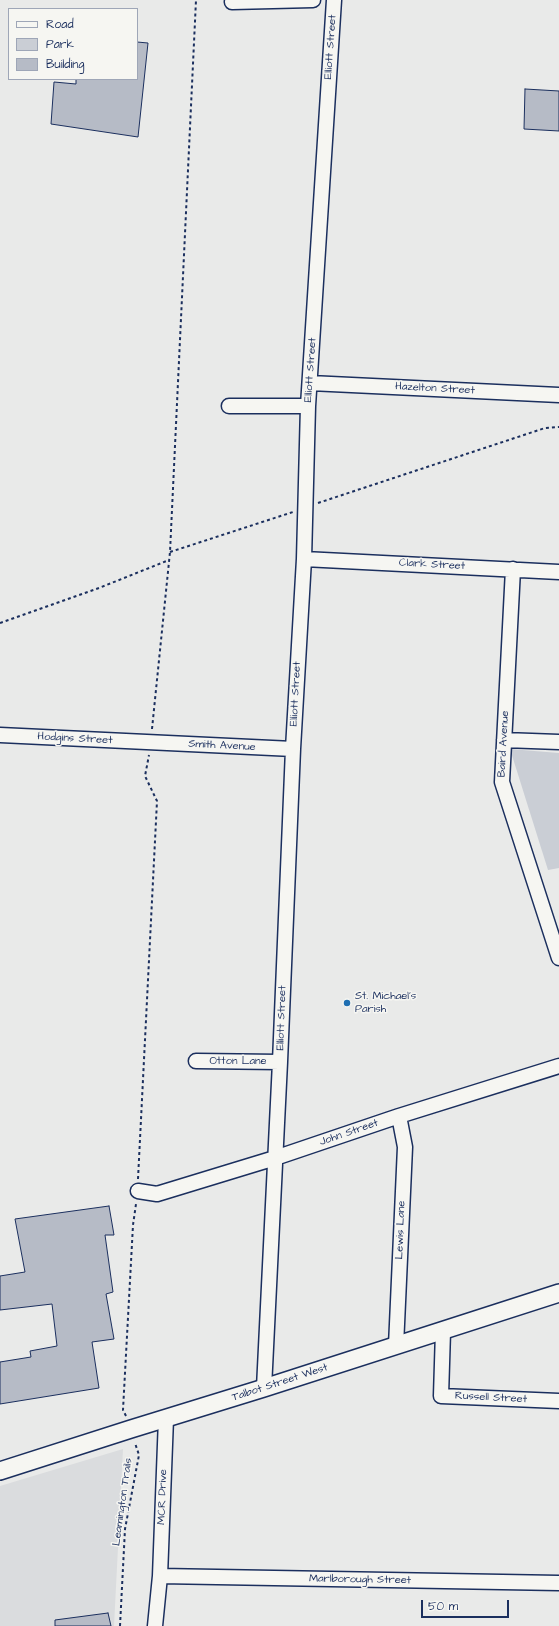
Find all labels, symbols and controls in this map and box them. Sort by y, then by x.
legend [8,8,138,80]
street label: Elliott Street [322,14,340,80]
text: Road [46,16,74,33]
text: Park [46,36,74,53]
text: Building [46,56,84,73]
street label: Elliott Street [302,337,320,403]
street label: Hazelton Street [395,380,475,398]
street label: Clark Street [399,557,465,573]
street label: Elliott Street [288,661,304,727]
street label: Baird Avenue [496,710,512,778]
street label: Hodgins Street [37,730,113,748]
street label: Smith Avenue [188,738,256,754]
street label: Elliott Street [274,985,290,1051]
place label: St. Michael's Parish [355,990,416,1016]
marker: St. Michael's Parish [342,998,352,1008]
street label: Otton Lane [209,1055,267,1069]
street label: John Street [318,1117,380,1149]
street label: Lewis Lane [393,1200,409,1260]
street label: Talbot Street West [230,1361,330,1405]
street label: Russell Street [455,1390,527,1406]
street label: Leamington Trails [110,1457,136,1547]
street label: MCR Drive [155,1469,171,1525]
street label: Marlborough Street [309,1573,411,1587]
scale bar [423,1592,511,1618]
text: 50 m [428,1598,458,1615]

